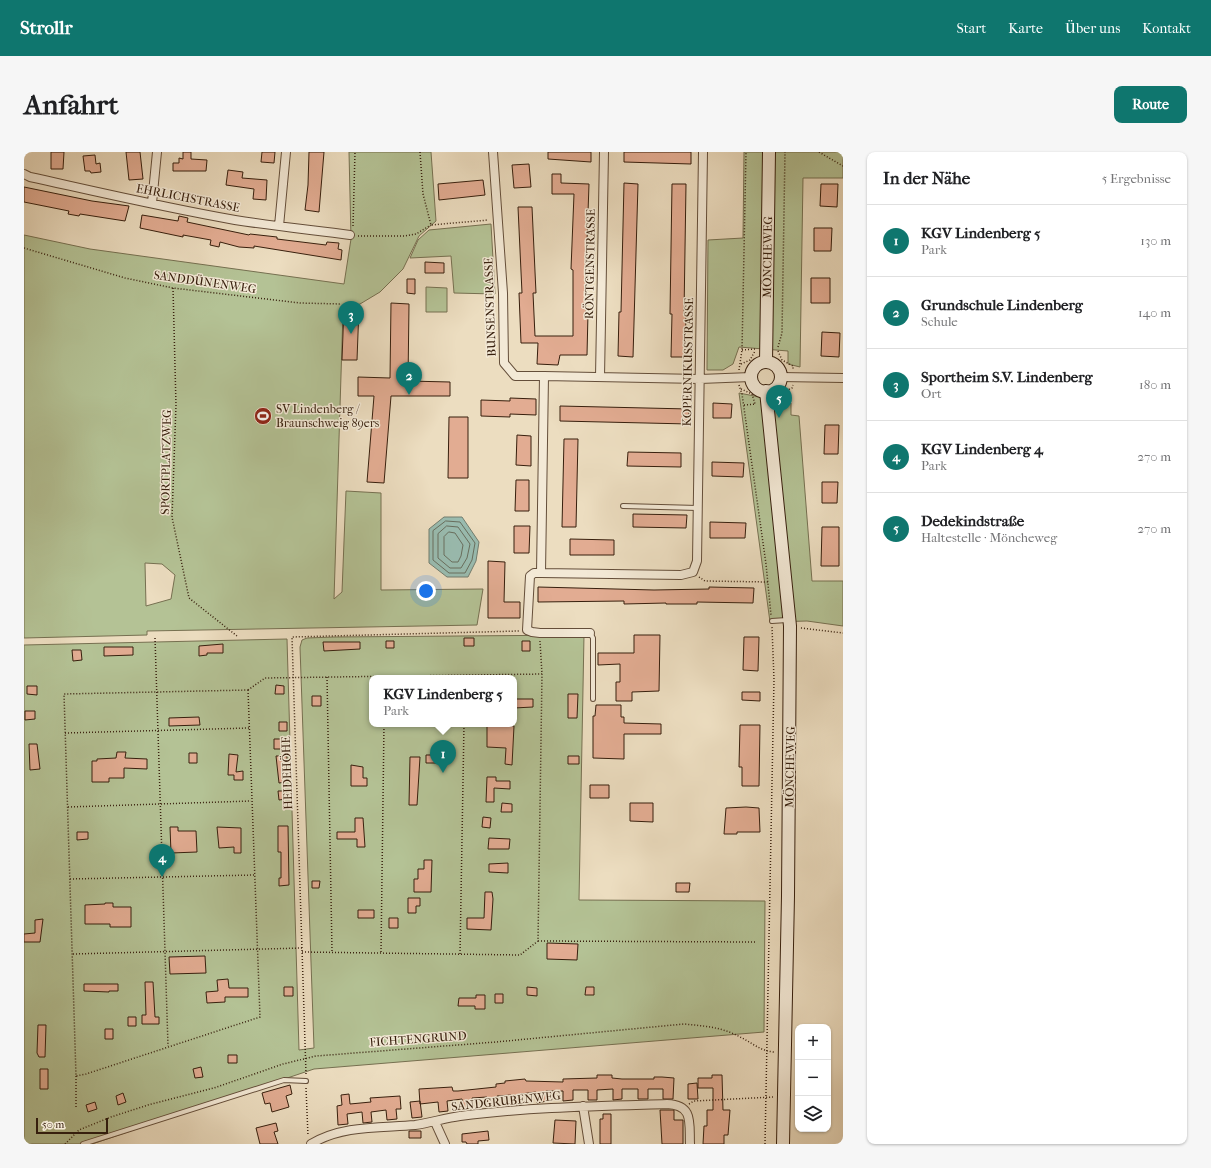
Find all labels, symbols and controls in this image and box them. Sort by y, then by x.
text: Strollr [20,17,73,39]
text: Start [957,20,986,37]
text: Karte [1008,20,1043,37]
text: Über uns [1065,20,1120,37]
text: Kontakt [1142,20,1191,37]
button: Route [1114,86,1187,123]
text: Anfahrt [24,88,118,121]
text: In der Nähe [883,168,970,188]
text: 5 Ergebnisse [1102,171,1171,186]
street label: EHRLICHSTRASSE [135,181,241,215]
street label: RÖNTGENSTRASSE [581,209,598,319]
street label: MÖNCHEWEG [759,216,775,298]
text: KGV Lindenberg 5 [921,224,1041,242]
text: 1 [894,233,898,248]
text: 130 m [1140,233,1171,248]
text: Park [921,242,947,257]
street label: BUNSENSTRASSE [481,257,499,357]
street label: SANDDÜNENWEG [153,267,258,296]
text: Grundschule Lindenberg [921,296,1083,314]
street label: KOPERNIKUSSTRASSE [680,297,696,427]
pin: 3 [338,301,364,334]
text: 2 [893,305,899,320]
text: 140 m [1138,305,1171,320]
text: Schule [921,314,958,329]
pin: 2 [396,362,422,395]
text: Sportheim S.V. Lindenberg [921,368,1093,386]
text: 3 [893,377,899,392]
text: 180 m [1139,377,1171,392]
pin: 5 [766,385,792,418]
text: Ort [921,386,942,401]
place label: SV Lindenberg / Braunschweig 89ers [276,402,380,430]
sports icon: SV Lindenberg / Braunschweig 89ers [253,406,273,426]
street label: SPORTPLATZWEG [158,409,174,515]
text: KGV Lindenberg 4 [921,440,1043,458]
text: 4 [892,449,900,464]
text: 270 m [1137,449,1171,464]
text: Park [921,458,947,473]
text: Dedekindstraße [921,512,1024,530]
text: 5 [893,521,899,536]
text: 270 m [1137,521,1171,536]
text: Haltestelle · Möncheweg [921,530,1057,545]
your location [416,581,436,601]
popup [369,675,517,727]
text: KGV Lindenberg 5 [383,685,503,703]
text: Park [383,703,409,718]
street label: MÖNCHEWEG [781,726,798,808]
street label: HEIDEHÖHE [278,736,295,810]
pin: 1 [430,740,456,773]
pin: 4 [149,844,175,877]
map controls [795,1024,831,1132]
button: + [795,1024,831,1060]
street label: FICHTENGRUND [369,1029,467,1049]
button: − [795,1060,831,1096]
street label: SANDGRUBENWEG [451,1088,562,1114]
button: layers [795,1096,831,1132]
scale bar [36,1116,108,1135]
text: 50 m [42,1118,64,1131]

